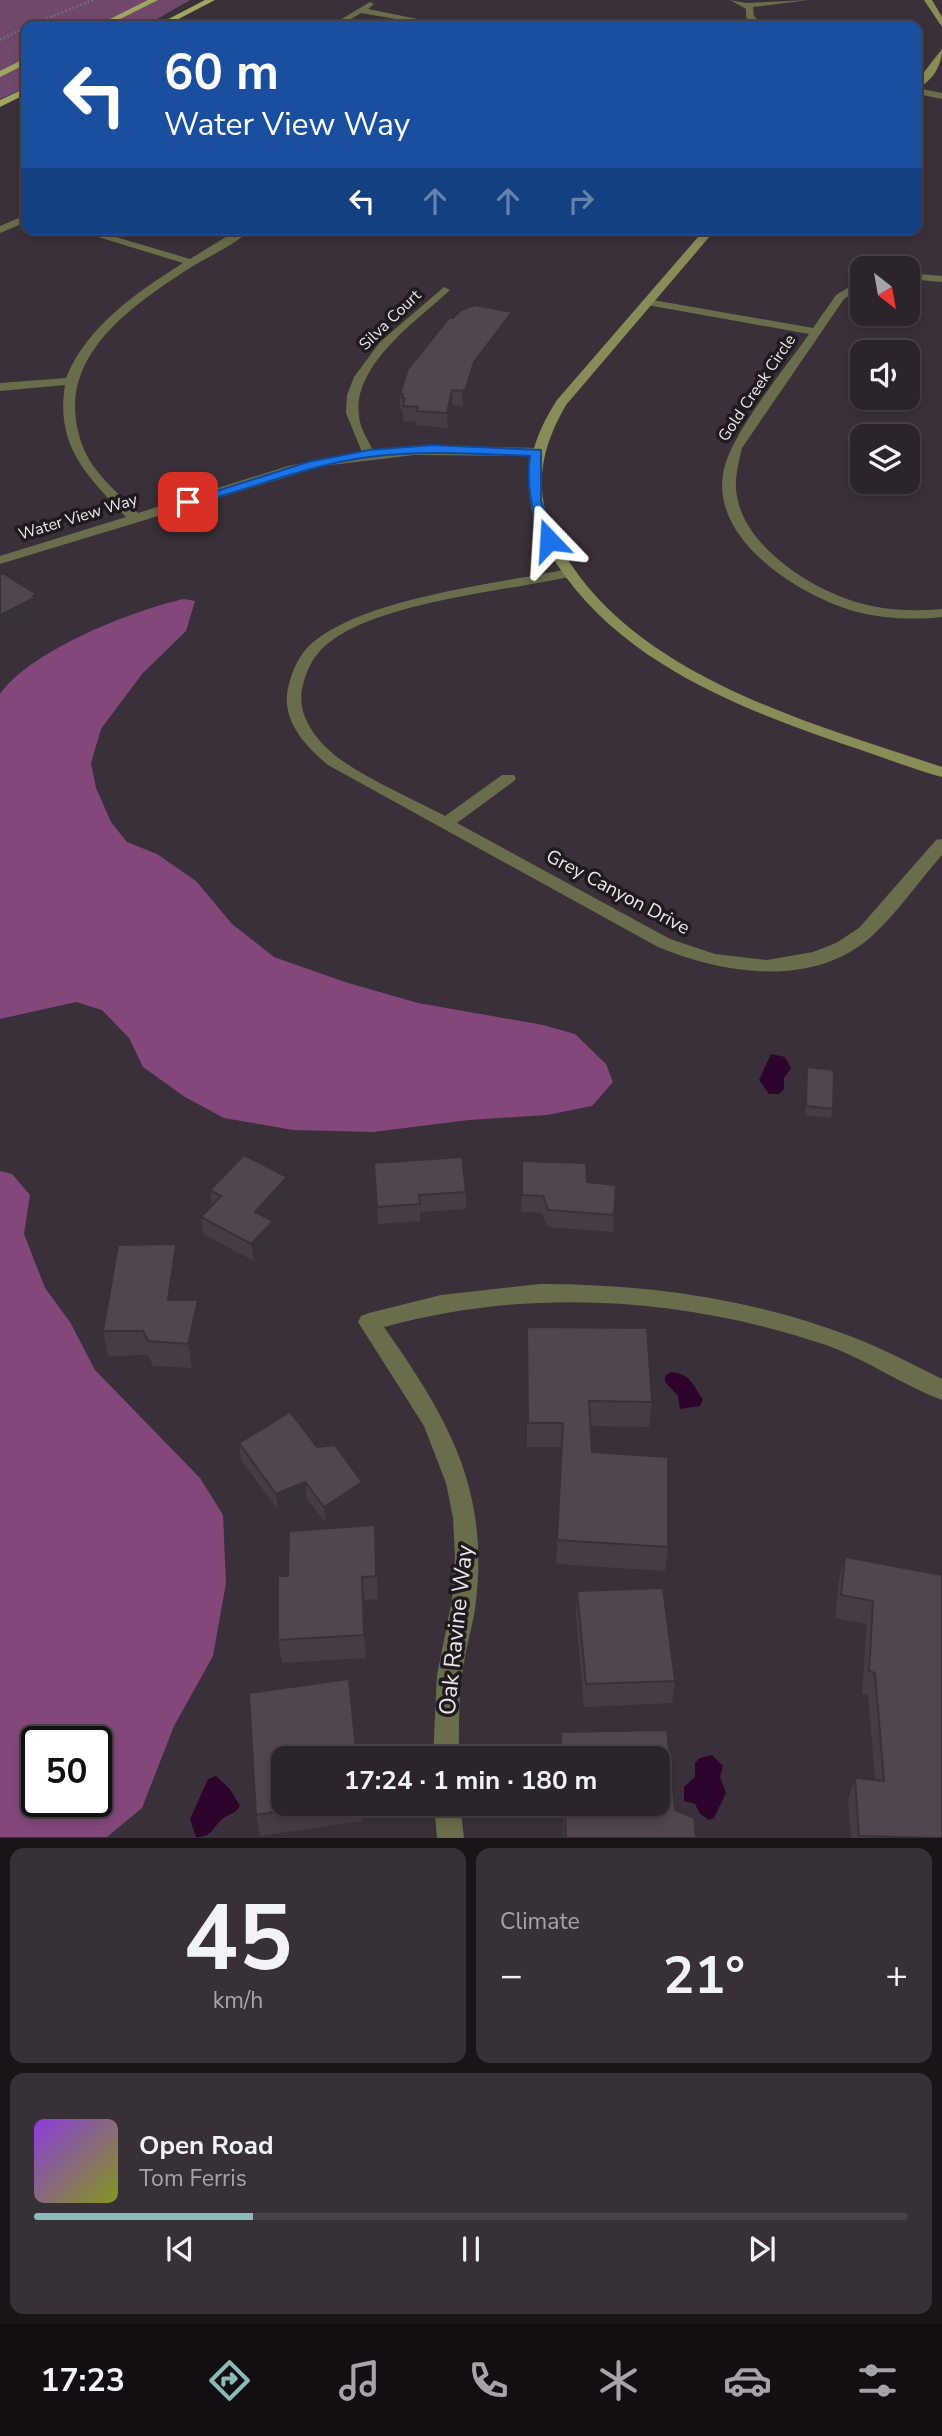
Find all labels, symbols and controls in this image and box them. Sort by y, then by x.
text: 60 m [164,39,279,106]
icon: left [49,49,140,140]
text: Water View Way [164,103,410,146]
icon: left [343,182,381,220]
icon: ahead [416,182,454,220]
icon: ahead [489,182,527,220]
icon: right [562,182,600,220]
north arrow [850,256,920,326]
map controls [850,256,920,494]
street label: Silva Court [354,285,426,355]
street label: Gold Creek Circle [713,330,801,446]
button: sound [850,340,920,410]
button: layers [850,424,920,494]
pin [158,472,218,532]
icon: arrive [169,483,207,521]
street label: Water View Way [16,488,141,546]
position arrow [512,503,586,577]
street label: Grey Canyon Drive [542,843,694,941]
street label: Oak Ravine Way [432,1543,480,1717]
speed limit sign: 50 [21,1726,112,1817]
text: 17:24 · 1 min · 180 m [344,1763,597,1798]
text: 45 [183,1877,293,2001]
text: Climate [500,1906,580,1937]
text: 21° [663,1940,745,2011]
text: − [500,1950,523,2001]
text: + [885,1950,908,2001]
text: km/h [213,1985,263,2016]
text: Open Road [139,2128,274,2163]
text: Tom Ferris [139,2163,247,2194]
icon: previous [161,2230,199,2268]
icon: pause [452,2230,490,2268]
icon: next [743,2230,781,2268]
icon: directions [205,2356,254,2405]
icon: music [335,2356,384,2405]
icon: phone [464,2356,513,2405]
icon: climate [594,2356,643,2405]
icon: car [723,2356,772,2405]
icon: filters [853,2356,902,2405]
text: 17:23 [40,2359,125,2402]

